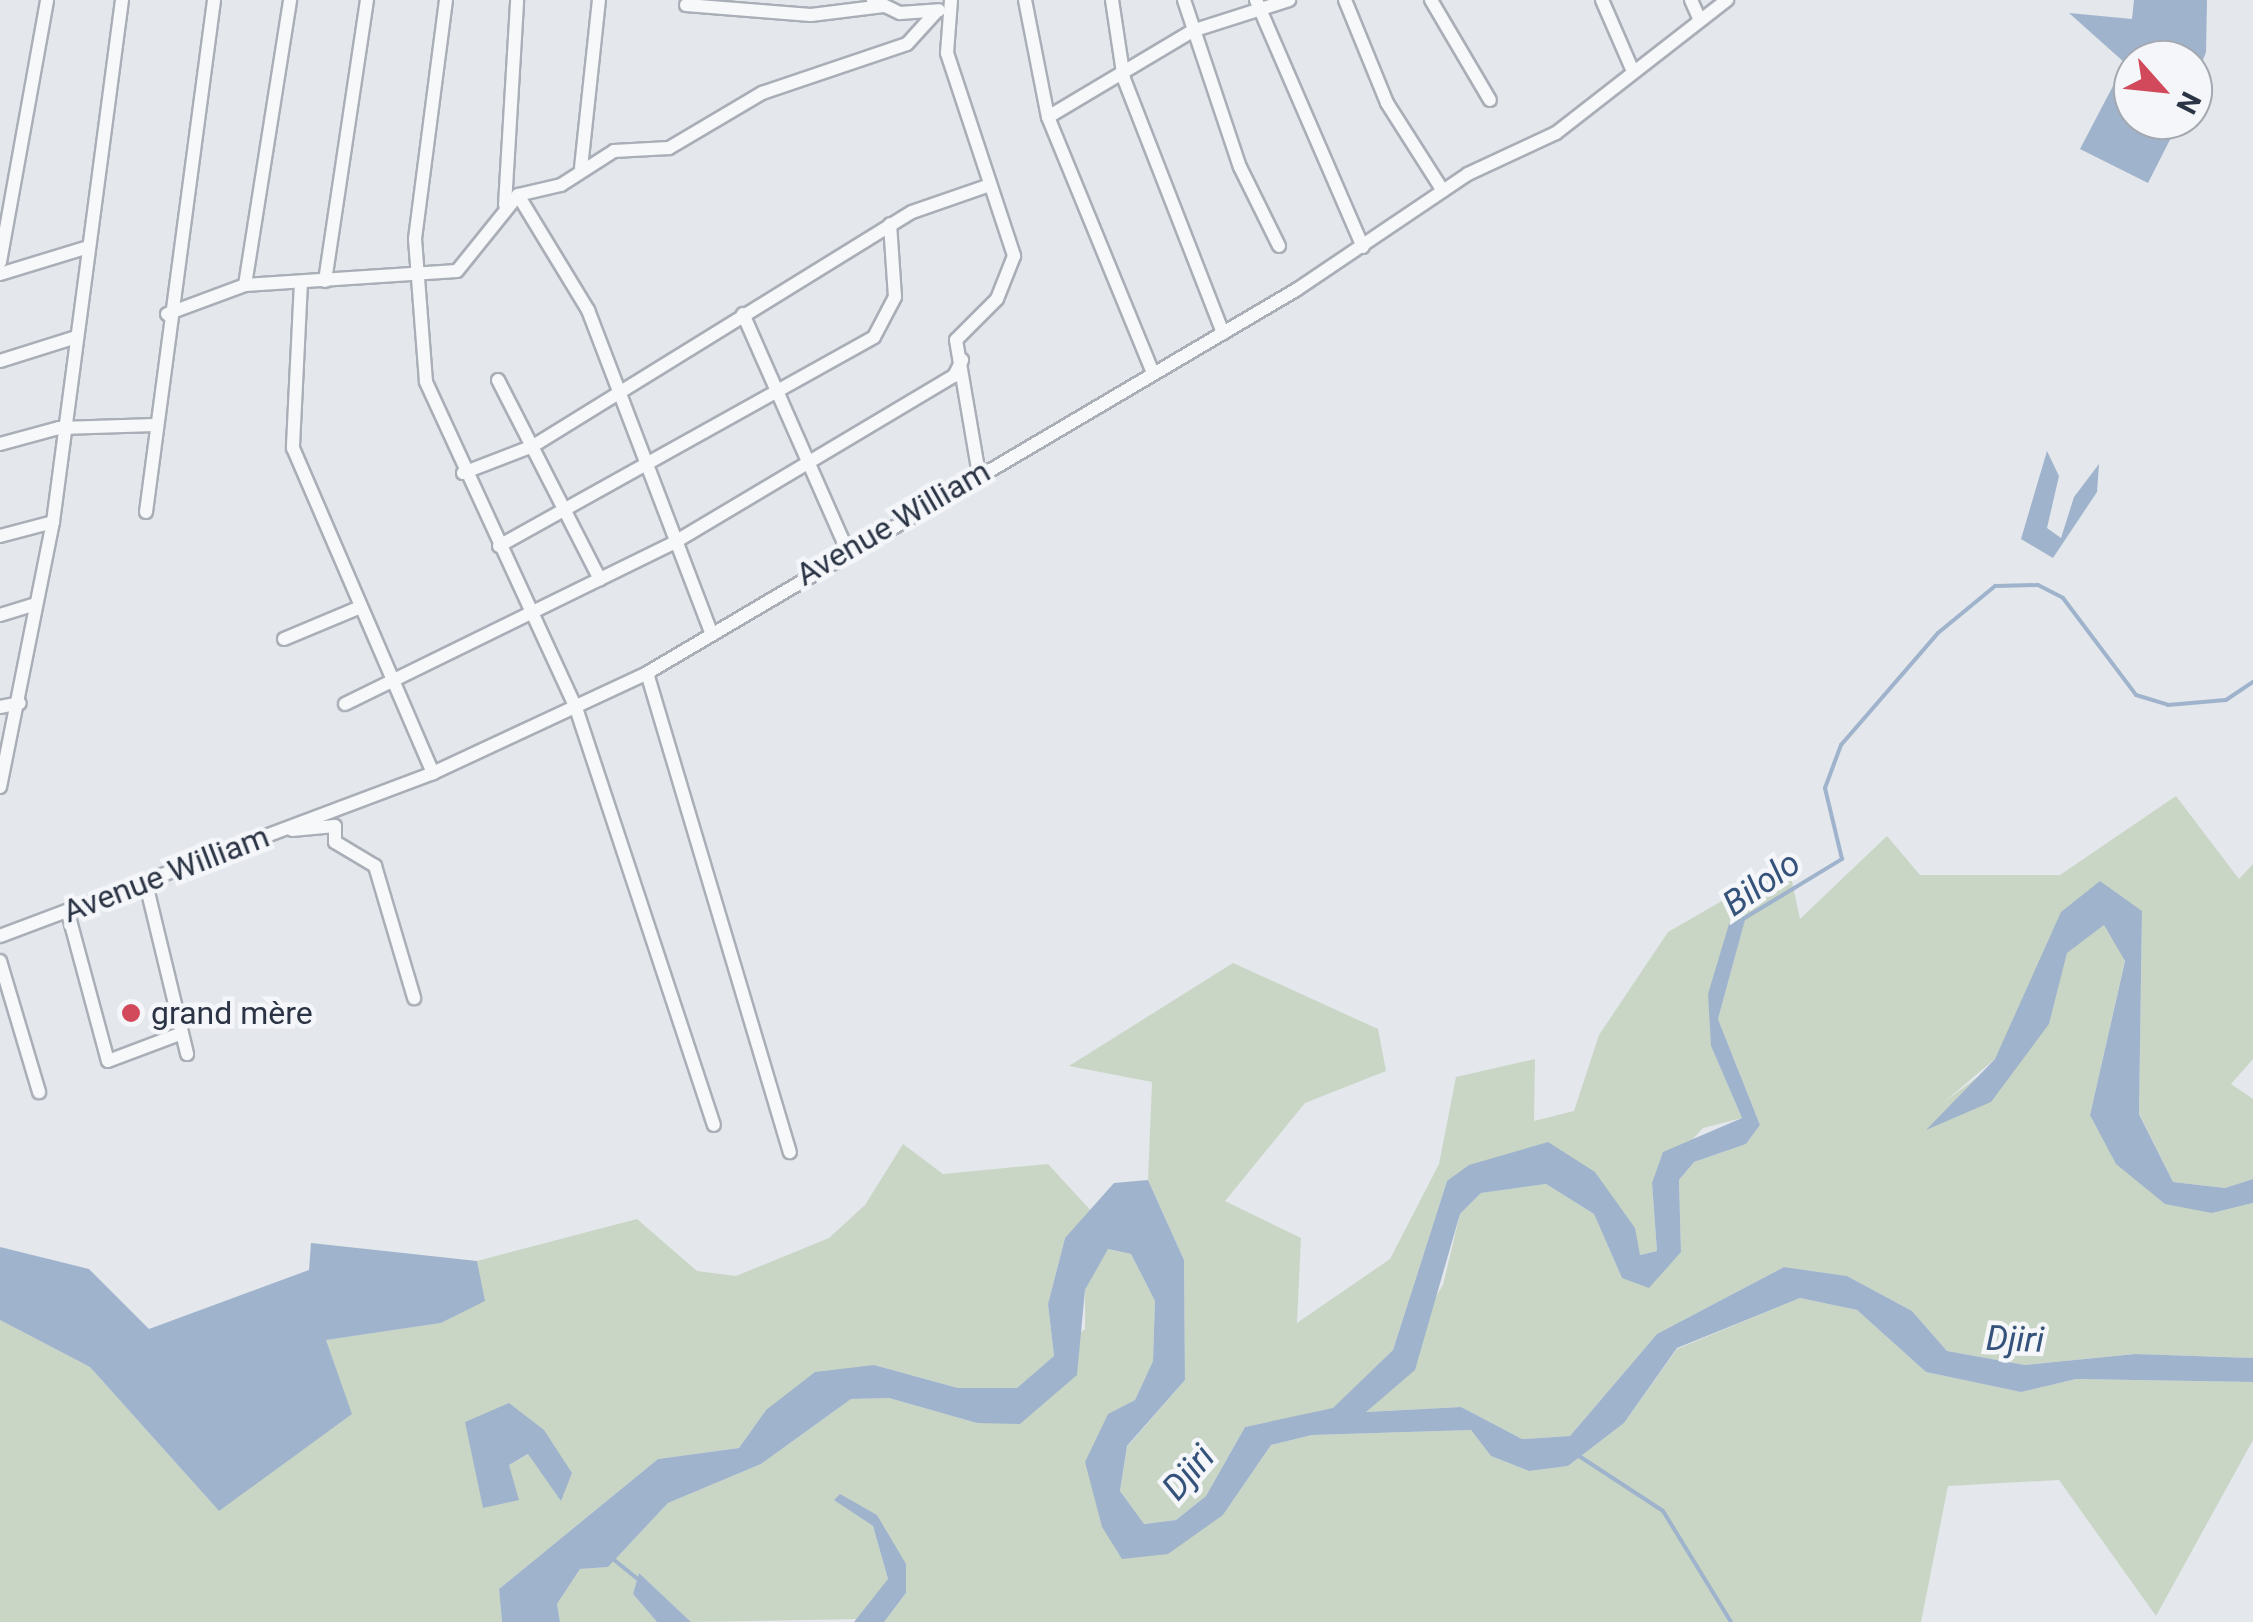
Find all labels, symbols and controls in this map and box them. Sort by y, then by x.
north arrow [2113,40,2213,140]
text: N [2169,87,2208,119]
street label: Avenue William [789,452,997,594]
street label: Avenue William [58,817,274,931]
water label: Bilolo [1715,843,1809,925]
place label: grand mère [151,994,313,1032]
marker: grand mère [120,1002,142,1024]
water label: Djiri [1985,1318,2045,1362]
water label: Djiri [1154,1437,1224,1509]

